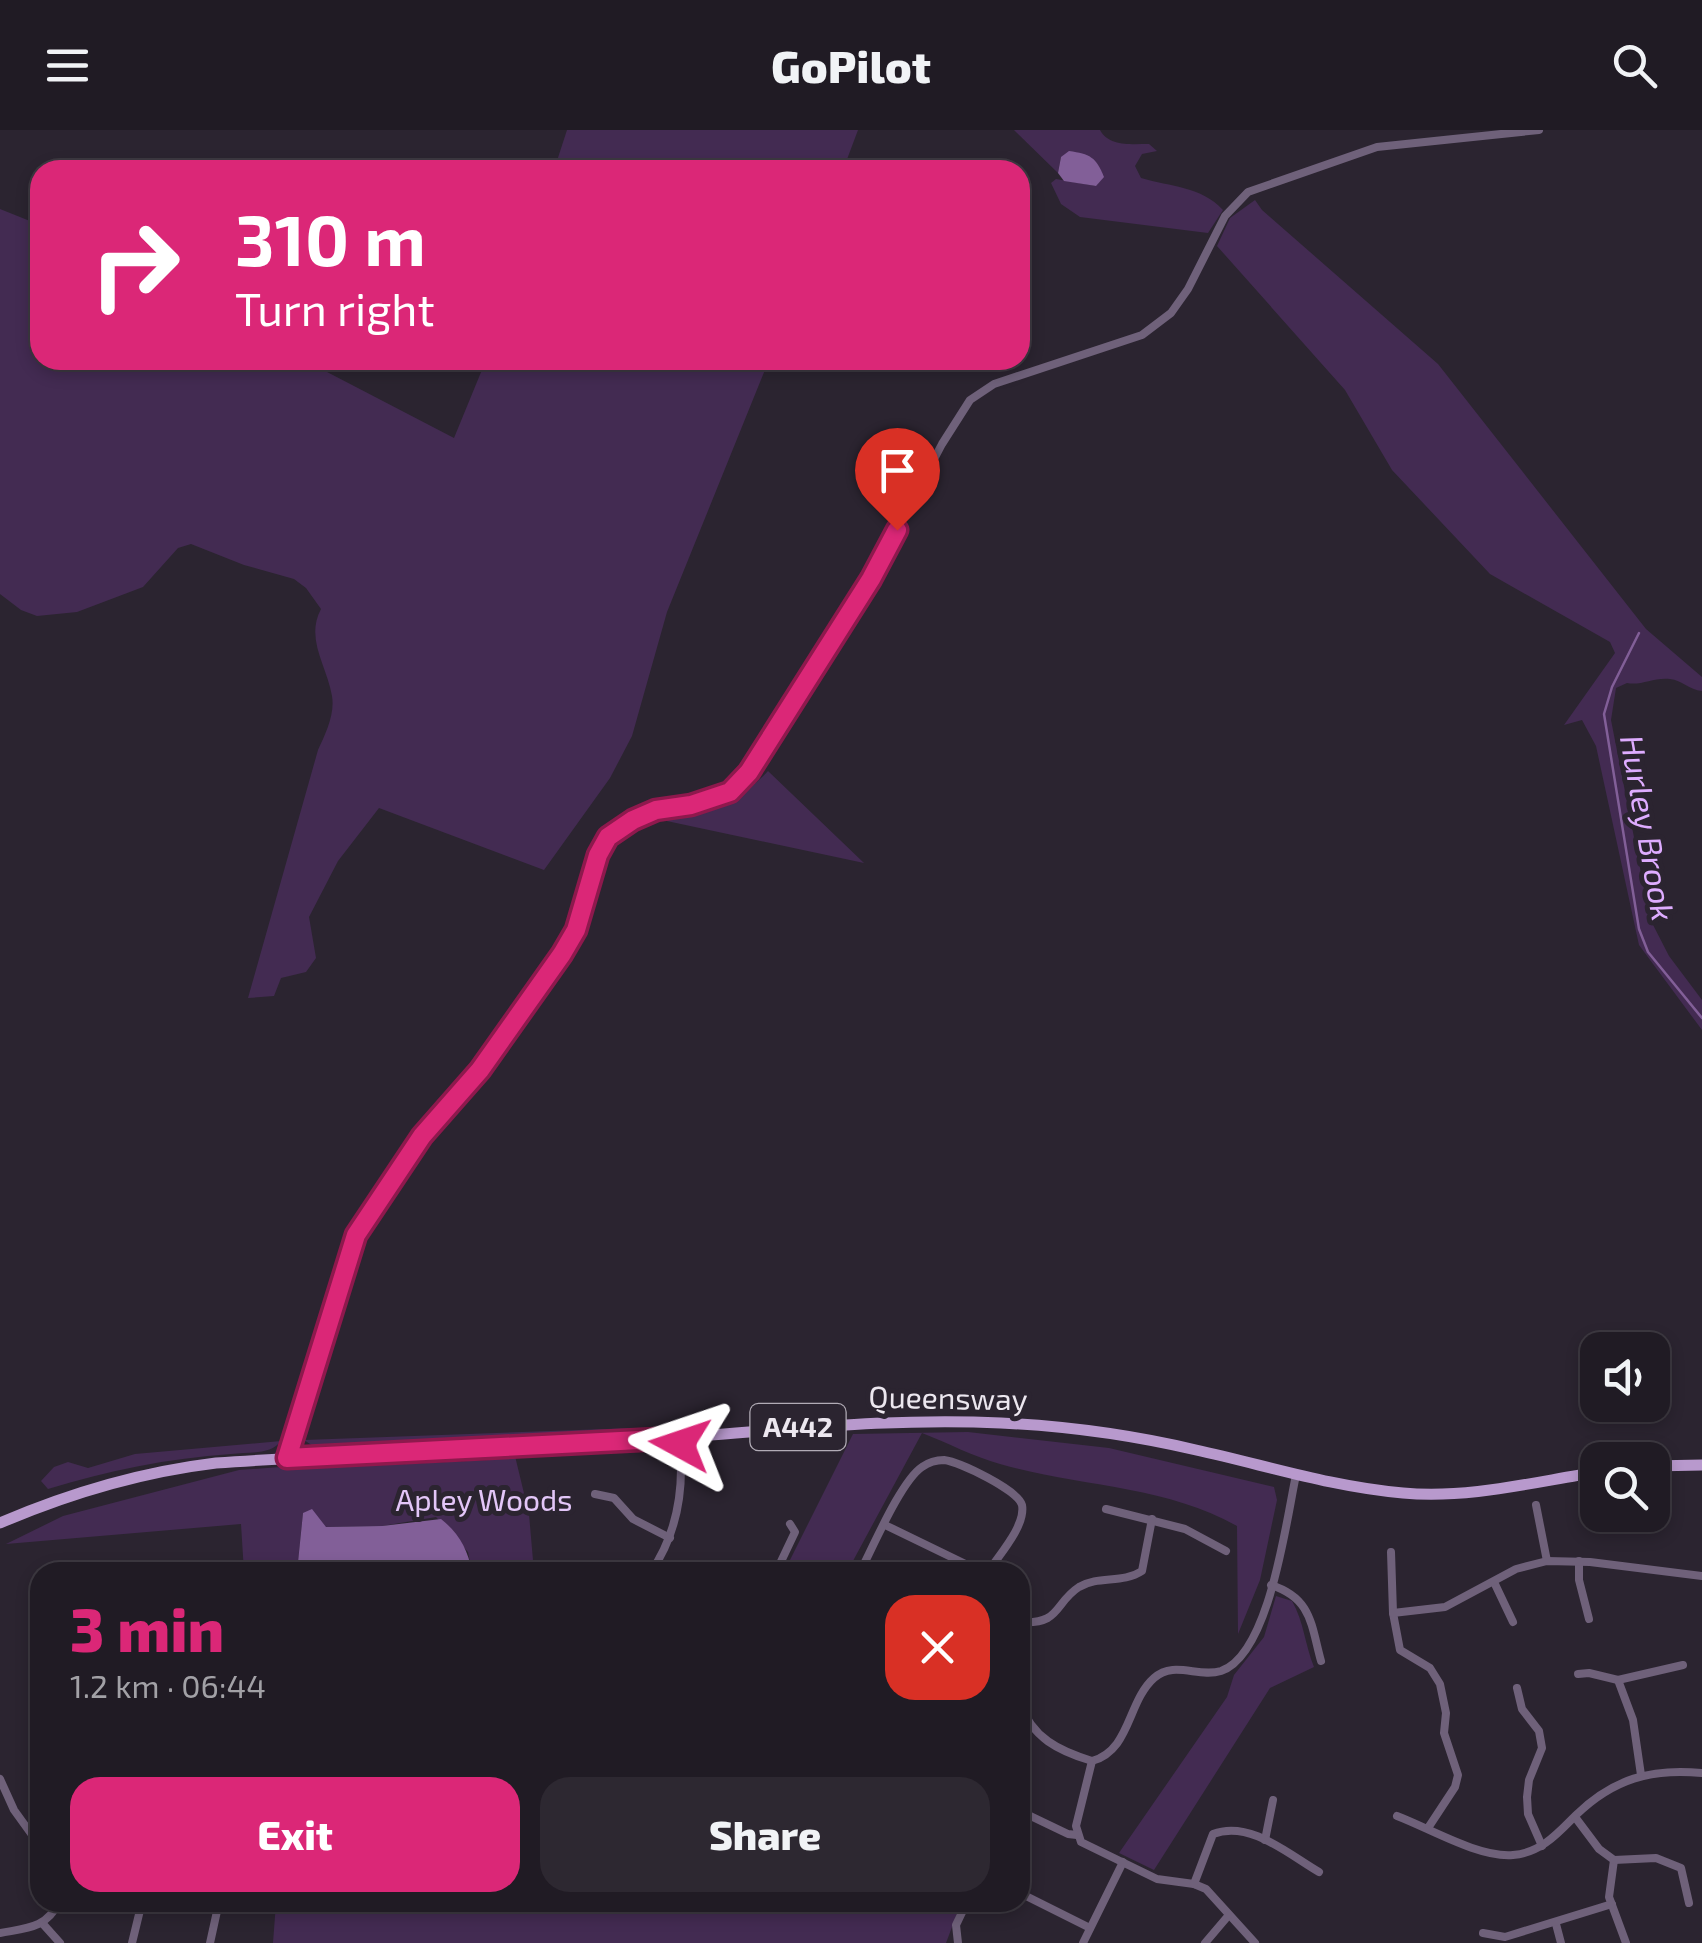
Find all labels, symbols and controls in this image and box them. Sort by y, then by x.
icon: menu [40,38,95,93]
text: GoPilot [771,38,931,92]
icon: search [1607,38,1662,93]
text: 310 m [235,196,426,280]
icon: right [70,200,200,330]
text: Turn right [235,281,435,335]
pin [855,428,940,531]
icon: arrive [870,443,925,498]
water label: Hurley Brook [1613,732,1684,924]
map controls [1580,1332,1670,1532]
button: sound [1580,1332,1670,1422]
street label: Queensway [868,1378,1028,1416]
position arrow [628,1392,732,1496]
road number: A442 [750,1404,846,1450]
button: search [1580,1442,1670,1532]
park label: Apley Woods [396,1481,572,1517]
text: 3 min [70,1592,224,1664]
button: close [885,1595,990,1700]
text: 1.2 km · 06:44 [70,1666,266,1704]
button: Exit [70,1777,520,1892]
button: Share [540,1777,990,1892]

